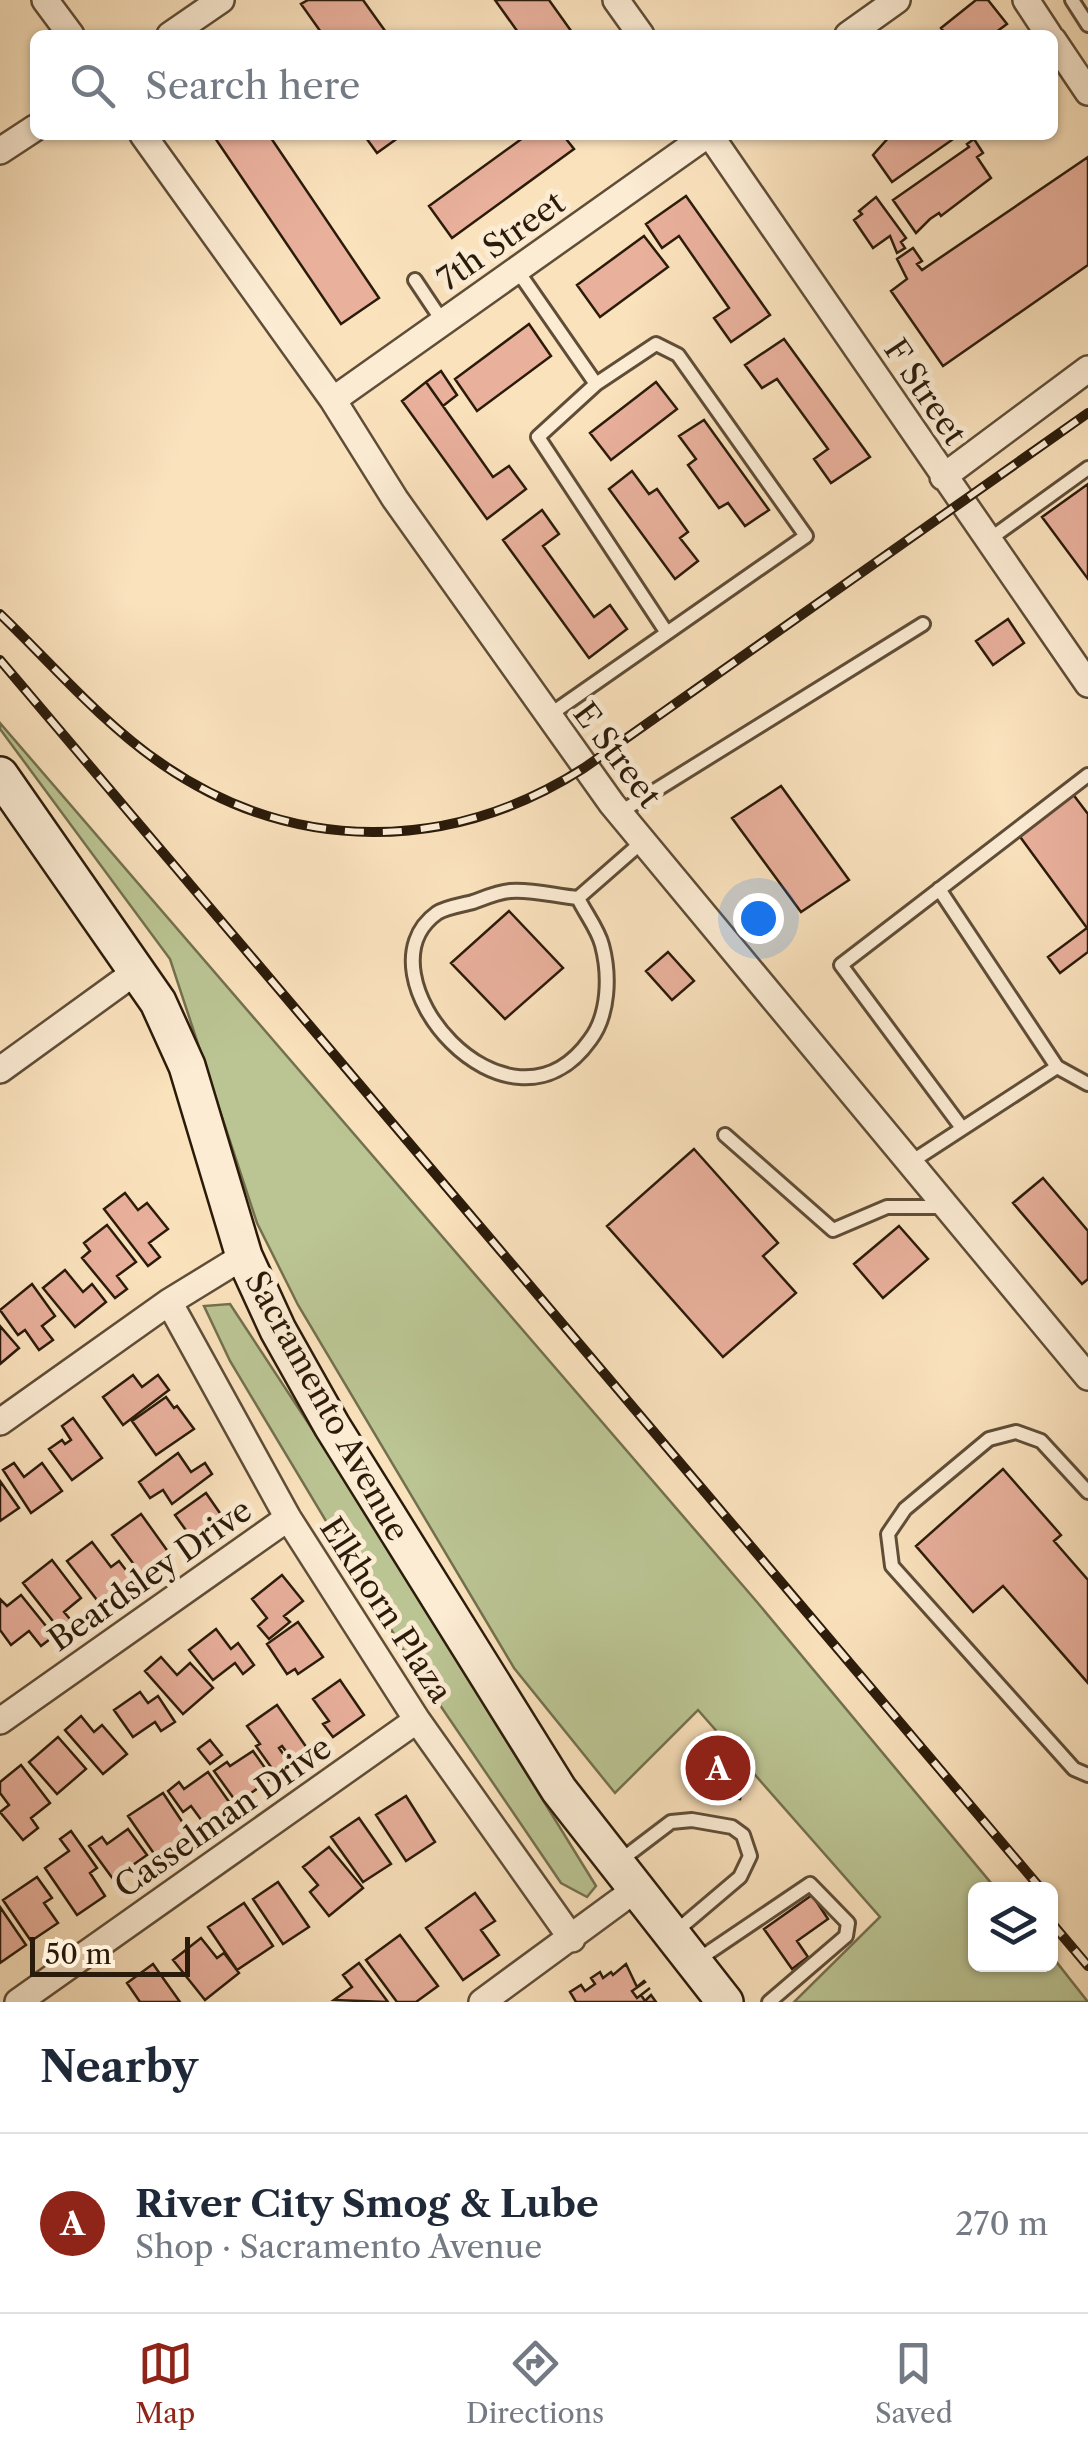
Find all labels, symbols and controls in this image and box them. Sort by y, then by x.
search box [30,30,1058,140]
icon: search [65,58,120,113]
text: Search here [145,62,360,109]
street label: 7th Street [430,182,572,299]
street label: F Street [876,332,975,452]
street label: E Street [565,695,670,815]
your location [733,893,784,944]
street label: Sacramento Avenue [237,1264,418,1548]
street label: Beardsley Drive [41,1490,259,1659]
street label: Elkhorn Plaza [312,1510,461,1710]
street label: Casselman Drive [107,1727,338,1906]
pin: A [686,1730,750,1806]
map controls [968,1882,1058,1972]
button: layers [968,1882,1058,1972]
scale bar [30,1932,190,1976]
text: 50 m [45,1937,112,1971]
text: Nearby [40,2041,198,2093]
text: River City Smog & Lube [135,2180,599,2227]
text: A [60,2204,85,2243]
text: 270 m [955,2204,1048,2243]
text: Shop · Sacramento Avenue [135,2227,542,2266]
tab: Map [135,2336,195,2430]
tab: Directions [466,2336,604,2430]
tab: Saved [875,2336,953,2430]

